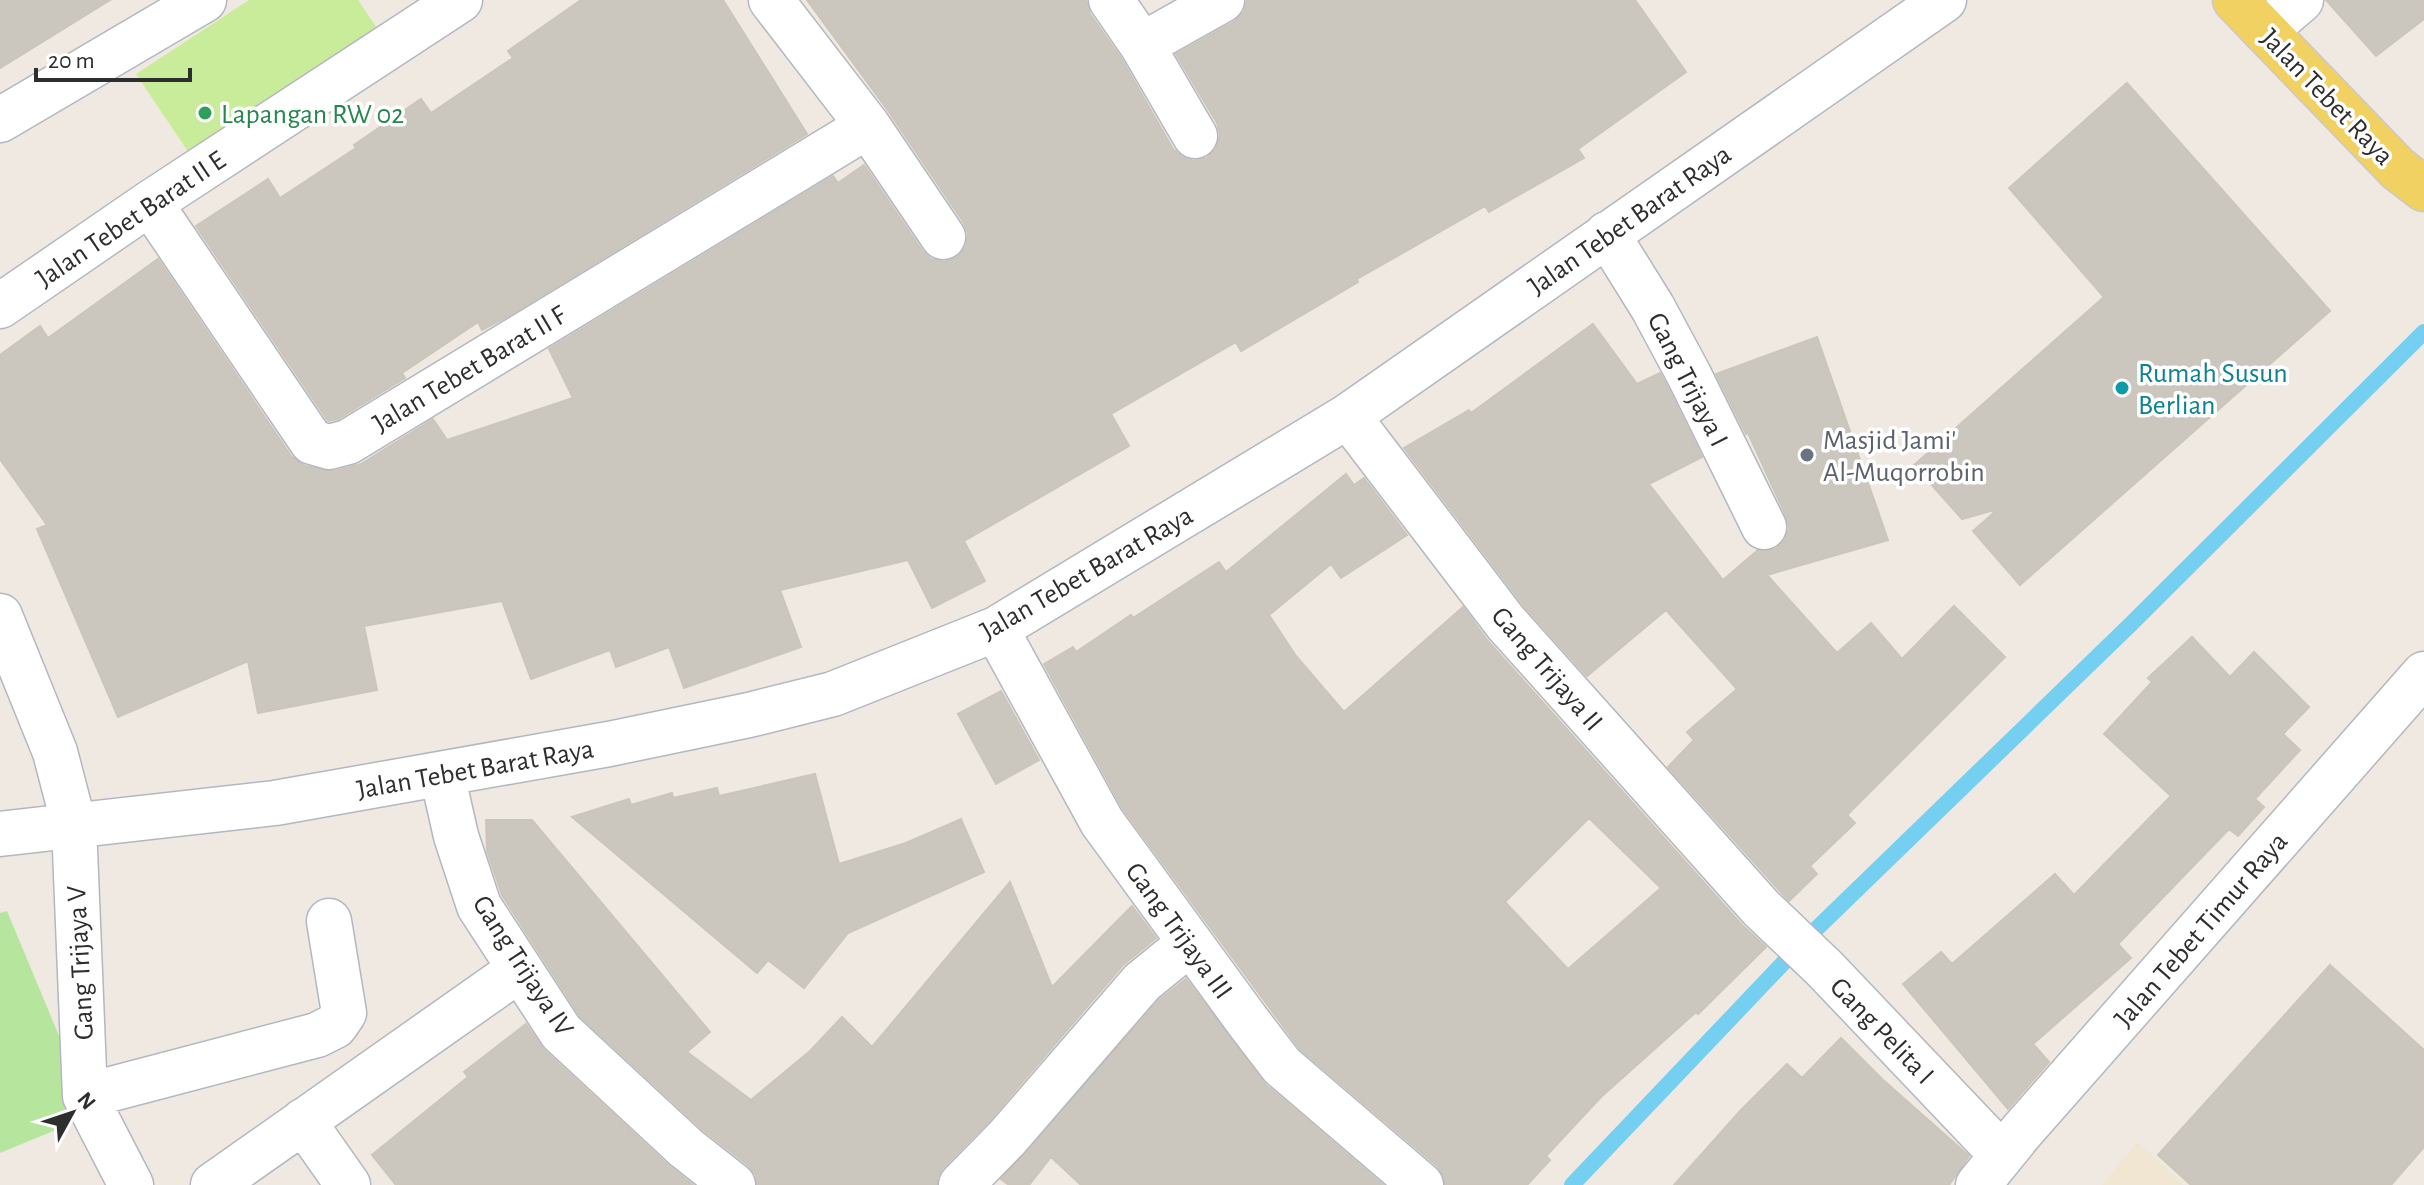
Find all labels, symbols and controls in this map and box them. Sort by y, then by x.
street label: Jalan Tebet Raya [2255,24,2398,171]
scale bar [36,32,190,82]
text: 20 m [48,49,95,73]
place label: Lapangan RW 02 [221,101,404,129]
marker: Lapangan RW 02 [196,104,214,122]
street label: Jalan Tebet Barat Raya [1524,140,1737,301]
street label: Jalan Tebet Barat II E [32,146,231,293]
street label: Jalan Tebet Barat II F [369,301,572,438]
street label: Gang Trijaya I [1642,308,1733,451]
place label: Rumah Susun Berlian [2138,360,2288,420]
marker: Rumah Susun Berlian [2113,379,2131,397]
place label: Masjid Jami' Al-Muqorrobin [1823,427,1985,487]
marker: Masjid Jami' Al-Muqorrobin [1798,446,1816,464]
street label: Jalan Tebet Barat Raya [976,502,1198,646]
street label: Gang Trijaya II [1486,602,1607,736]
street label: Jalan Tebet Barat Raya [355,735,596,805]
street label: Jalan Tebet Timur Raya [2110,828,2293,1033]
street label: Gang Trijaya III [1120,858,1237,1005]
street label: Gang Trijaya V [63,885,99,1041]
street label: Gang Trijaya IV [467,891,578,1042]
street label: Gang Pelita I [1824,973,1939,1090]
north arrow [32,1073,112,1153]
text: N [73,1088,100,1114]

